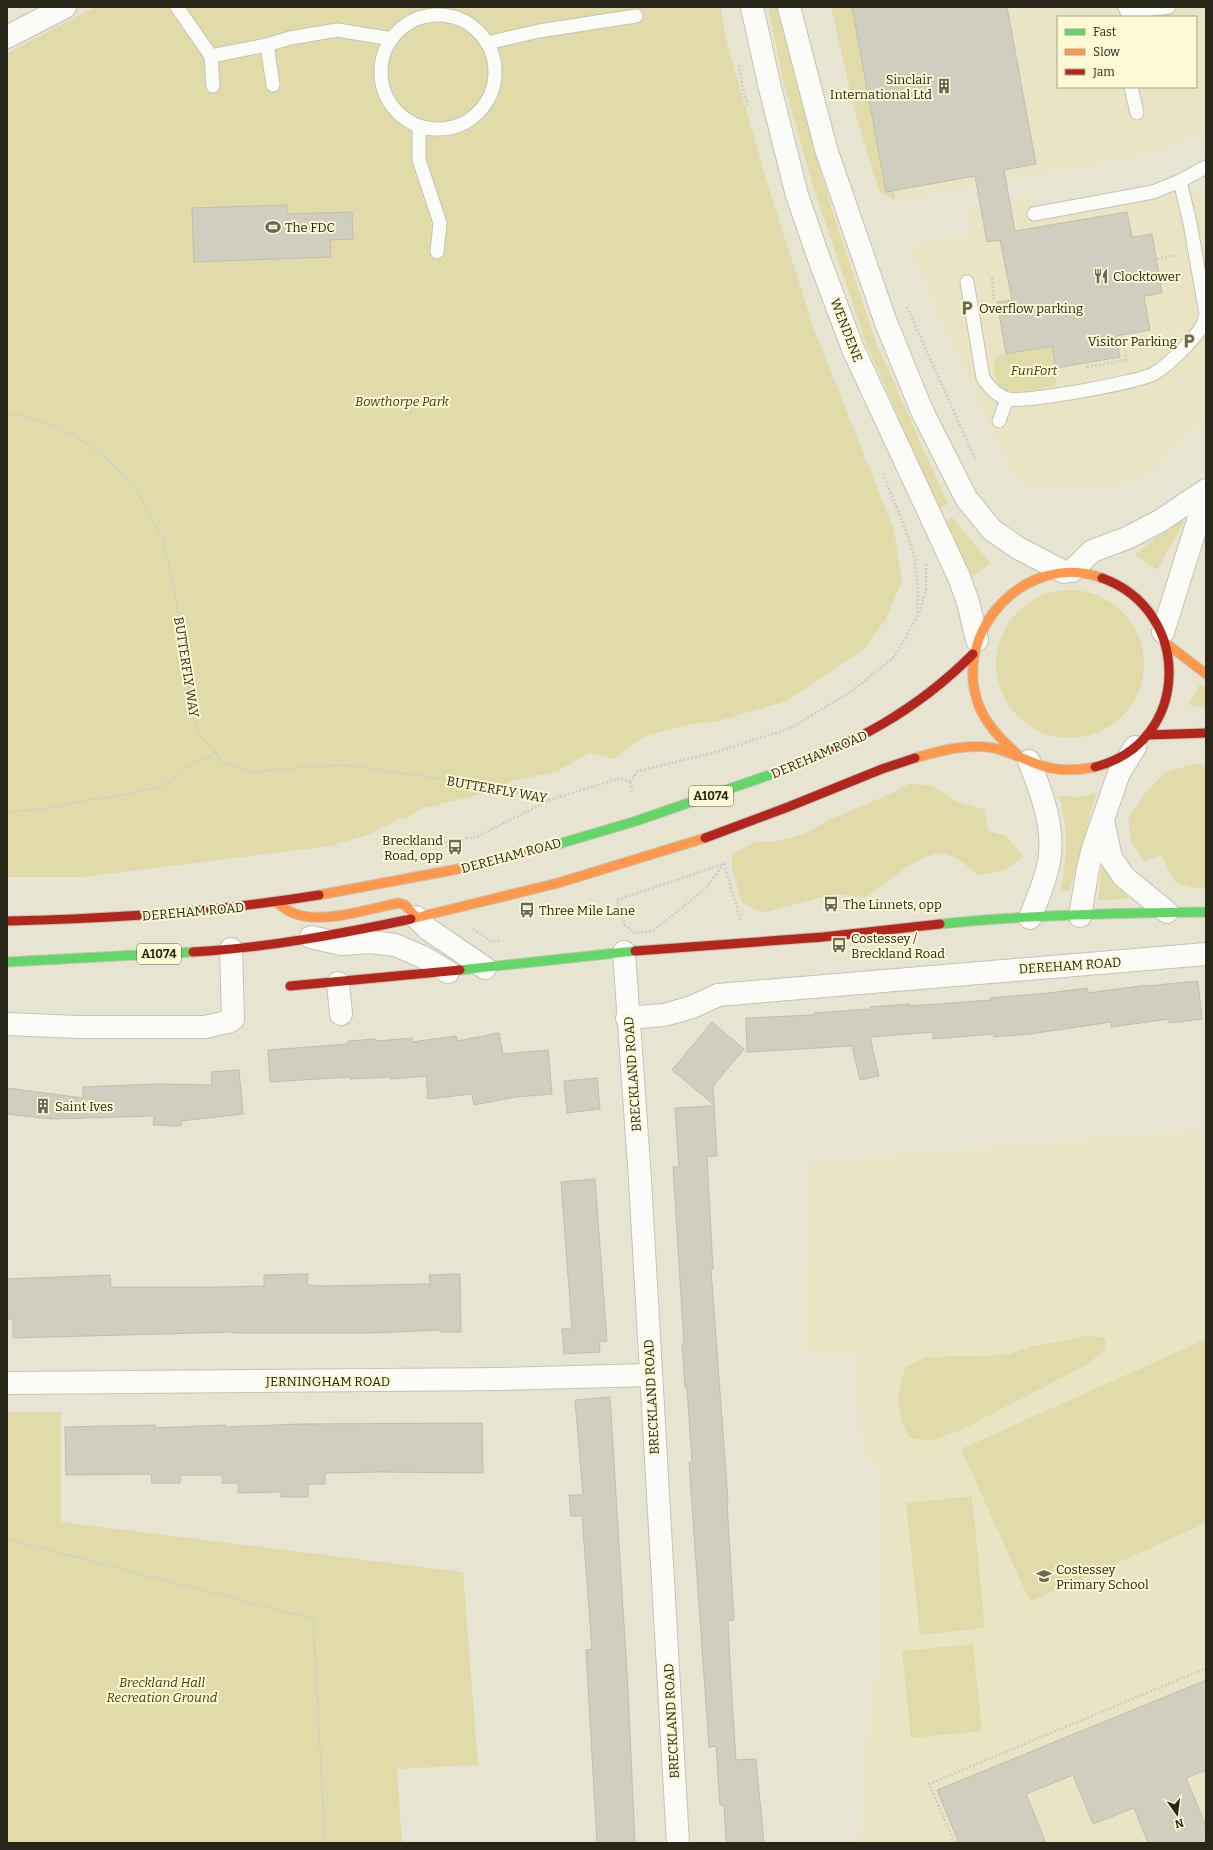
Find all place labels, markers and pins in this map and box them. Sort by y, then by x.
place label: Sinclair International Ltd [830,72,932,102]
building icon: Sinclair International Ltd [935,77,953,95]
sports icon: The FDC [264,218,282,236]
place label: The FDC [285,220,335,235]
restaurant icon: Clocktower [1092,267,1110,285]
place label: Clocktower [1113,269,1181,284]
parking icon: Overflow parking [958,299,976,317]
place label: Overflow parking [979,301,1083,316]
parking icon: Visitor Parking [1180,332,1198,350]
place label: Visitor Parking [1088,334,1177,349]
place label: Breckland Road, opp [382,833,443,863]
bus stop icon: Breckland Road, opp [446,838,464,856]
bus stop icon: The Linnets, opp [822,895,840,913]
place label: The Linnets, opp [843,897,942,912]
bus stop icon: Three Mile Lane [518,901,536,919]
place label: Three Mile Lane [539,903,635,918]
place label: Costessey / Breckland Road [851,931,945,961]
bus stop icon: Costessey / Breckland Road [830,936,848,954]
building icon: Saint Ives [34,1097,52,1115]
place label: Saint Ives [55,1099,113,1114]
place label: Costessey Primary School [1056,1562,1149,1592]
school or university icon: Costessey Primary School [1035,1567,1053,1585]

